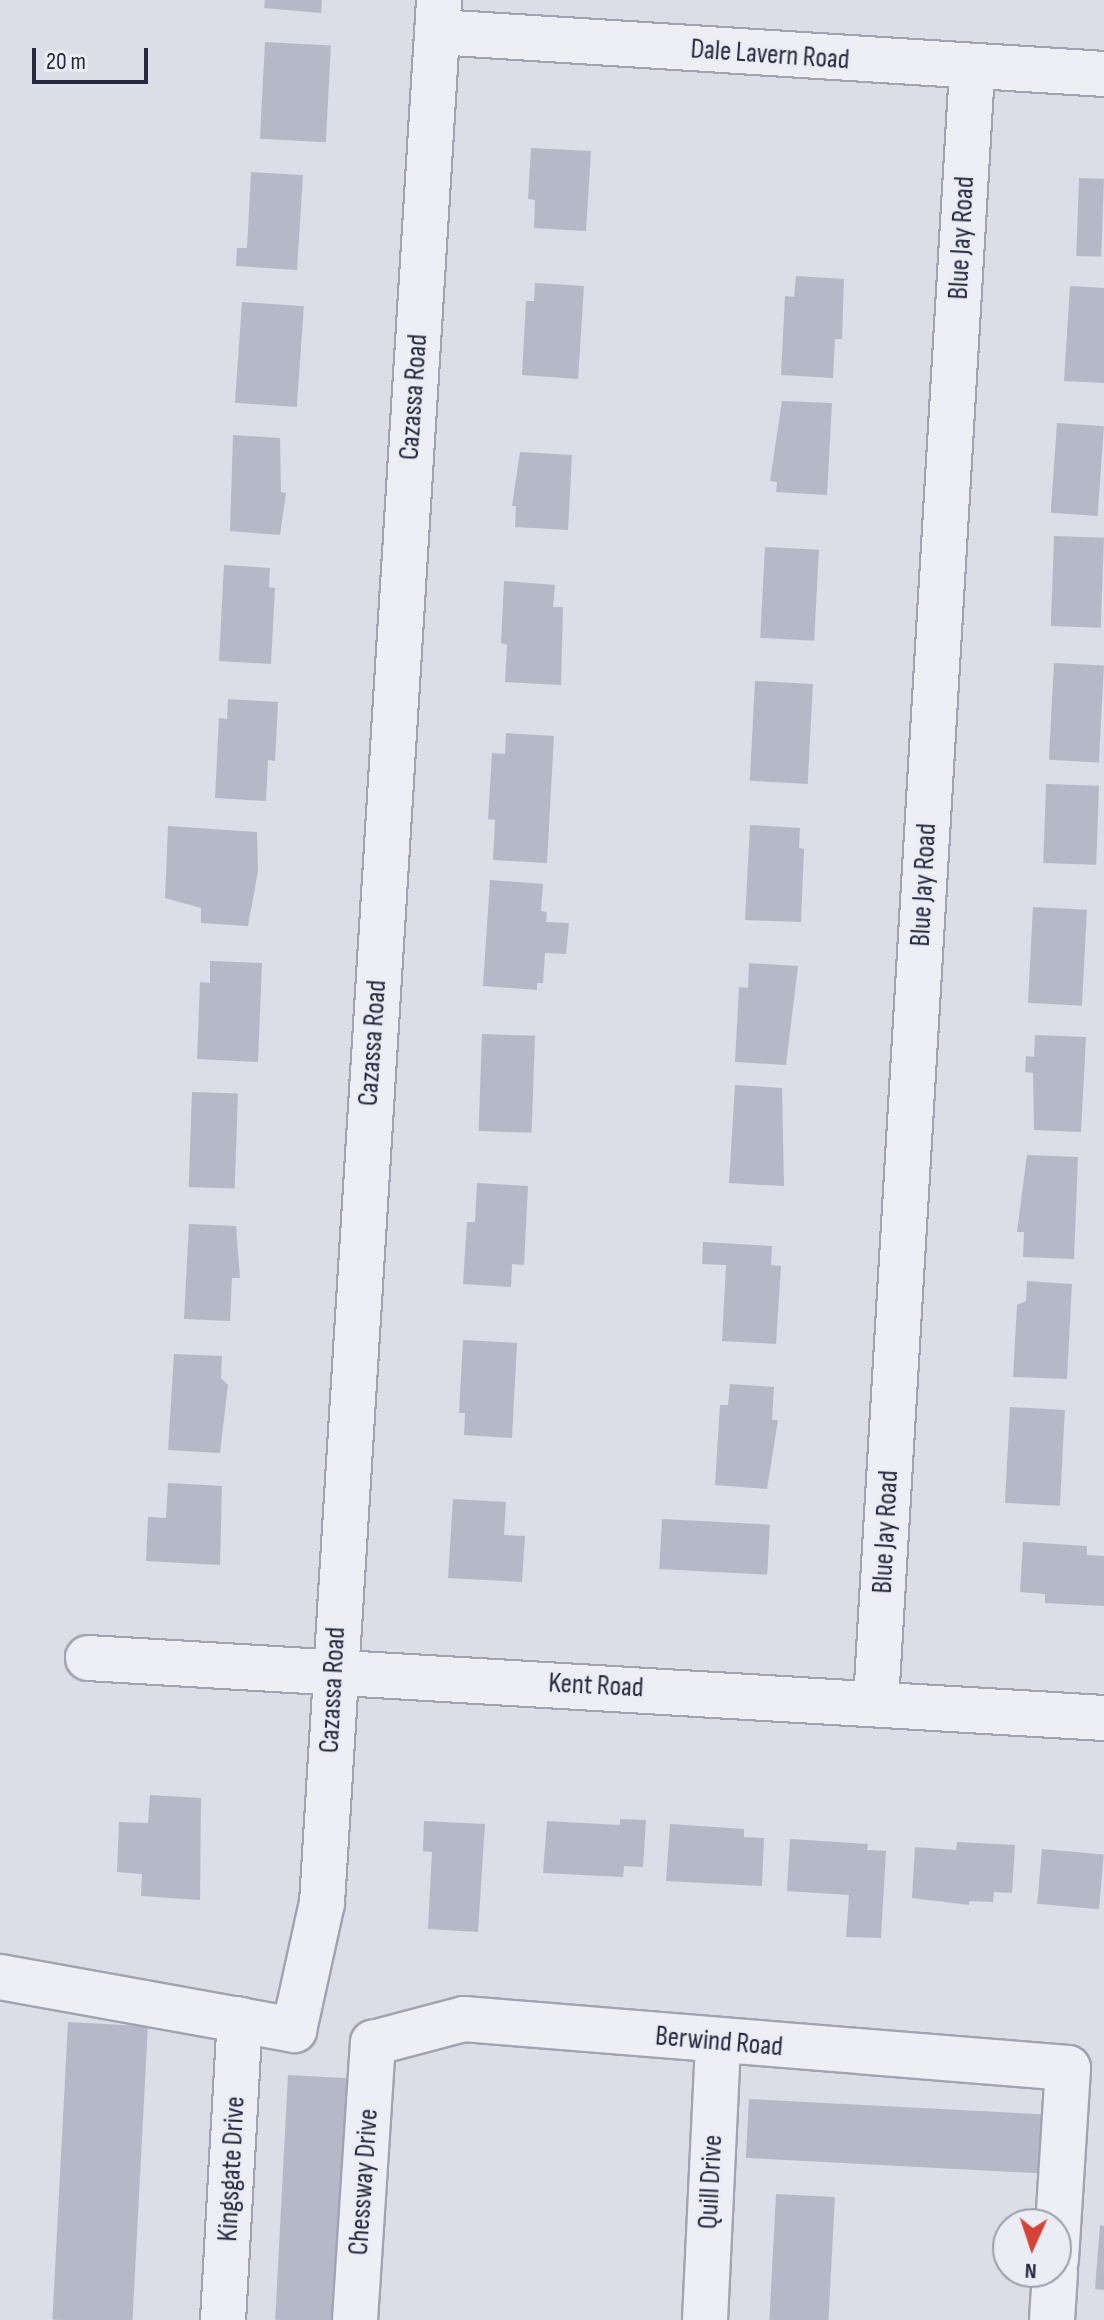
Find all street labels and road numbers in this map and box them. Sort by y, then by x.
street label: Dale Lavern Road [689,33,851,77]
street label: Blue Jay Road [942,176,982,300]
street label: Cazassa Road [393,333,435,461]
street label: Blue Jay Road [904,823,944,947]
street label: Cazassa Road [352,979,394,1107]
street label: Blue Jay Road [866,1470,906,1594]
street label: Cazassa Road [313,1626,353,1754]
street label: Kent Road [548,1667,644,1705]
street label: Berwind Road [654,2020,784,2064]
street label: Kingsgate Drive [211,2095,253,2243]
street label: Chessway Drive [342,2108,386,2256]
street label: Quill Drive [692,2134,730,2230]

